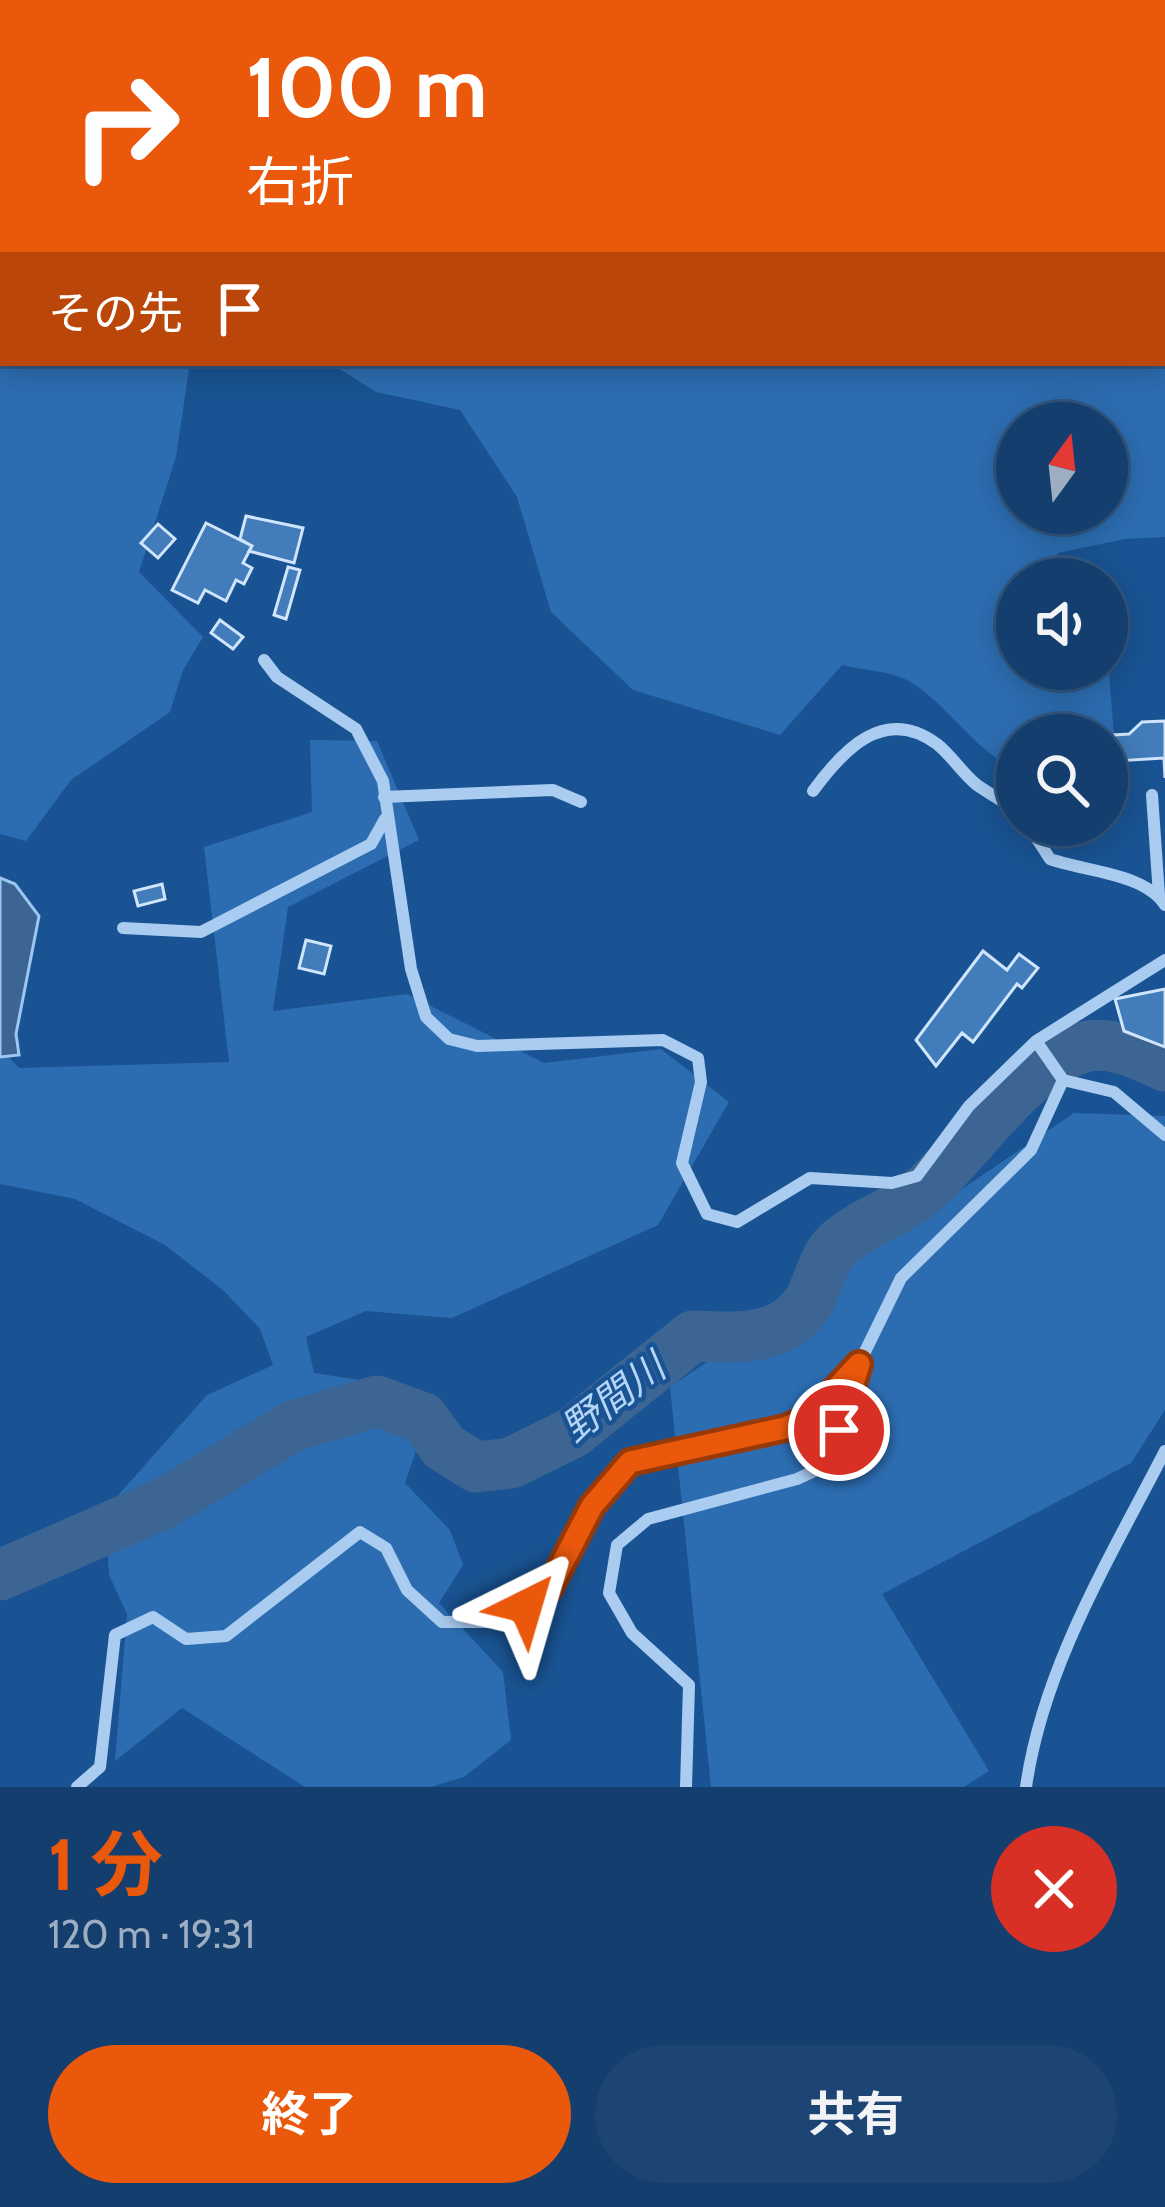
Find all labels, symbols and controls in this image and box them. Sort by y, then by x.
text: 100 m [246,36,488,138]
icon: right [48,48,204,204]
text: 右折 [246,149,354,215]
icon: arrive [207,276,273,342]
text: その先 [48,286,183,340]
north arrow [996,402,1128,534]
map controls [996,402,1128,846]
button: sound [996,558,1128,690]
button: search [996,714,1128,846]
water label: 野間川 [552,1340,677,1451]
pin [788,1379,890,1481]
icon: arrive [806,1397,872,1463]
position arrow [463,1543,589,1669]
text: 1 分 [48,1821,163,1908]
button: close [991,1826,1117,1952]
text: 120 m · 19:31 [48,1910,255,1958]
button: 終了 [48,2045,571,2183]
button: 共有 [595,2045,1117,2183]

